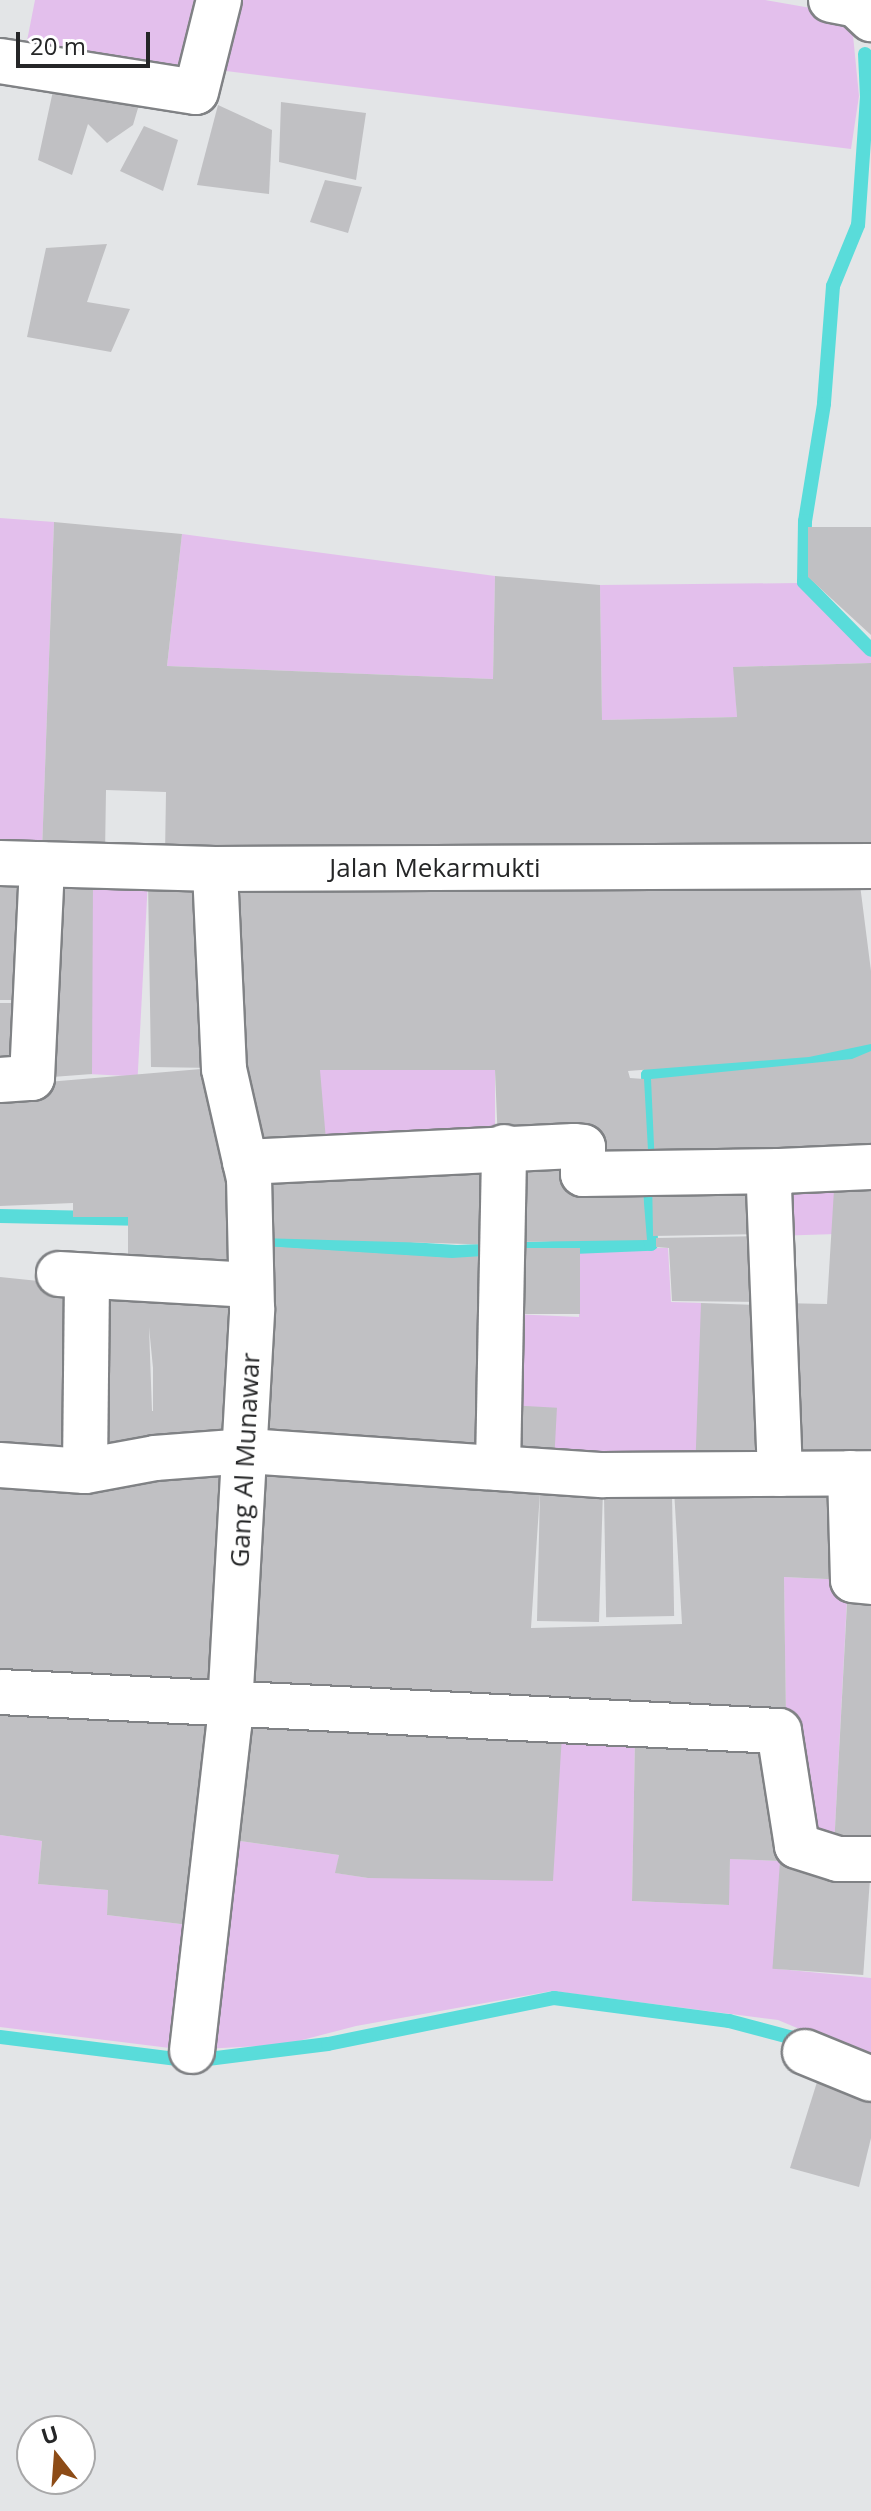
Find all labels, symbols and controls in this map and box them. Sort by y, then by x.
scale bar [20,16,154,66]
text: 20 m [30,29,86,62]
street label: Jalan Mekarmukti [329,852,541,884]
street label: Gang Al Munawar [224,1352,266,1568]
north arrow [16,2415,96,2495]
text: U [37,2417,62,2451]

